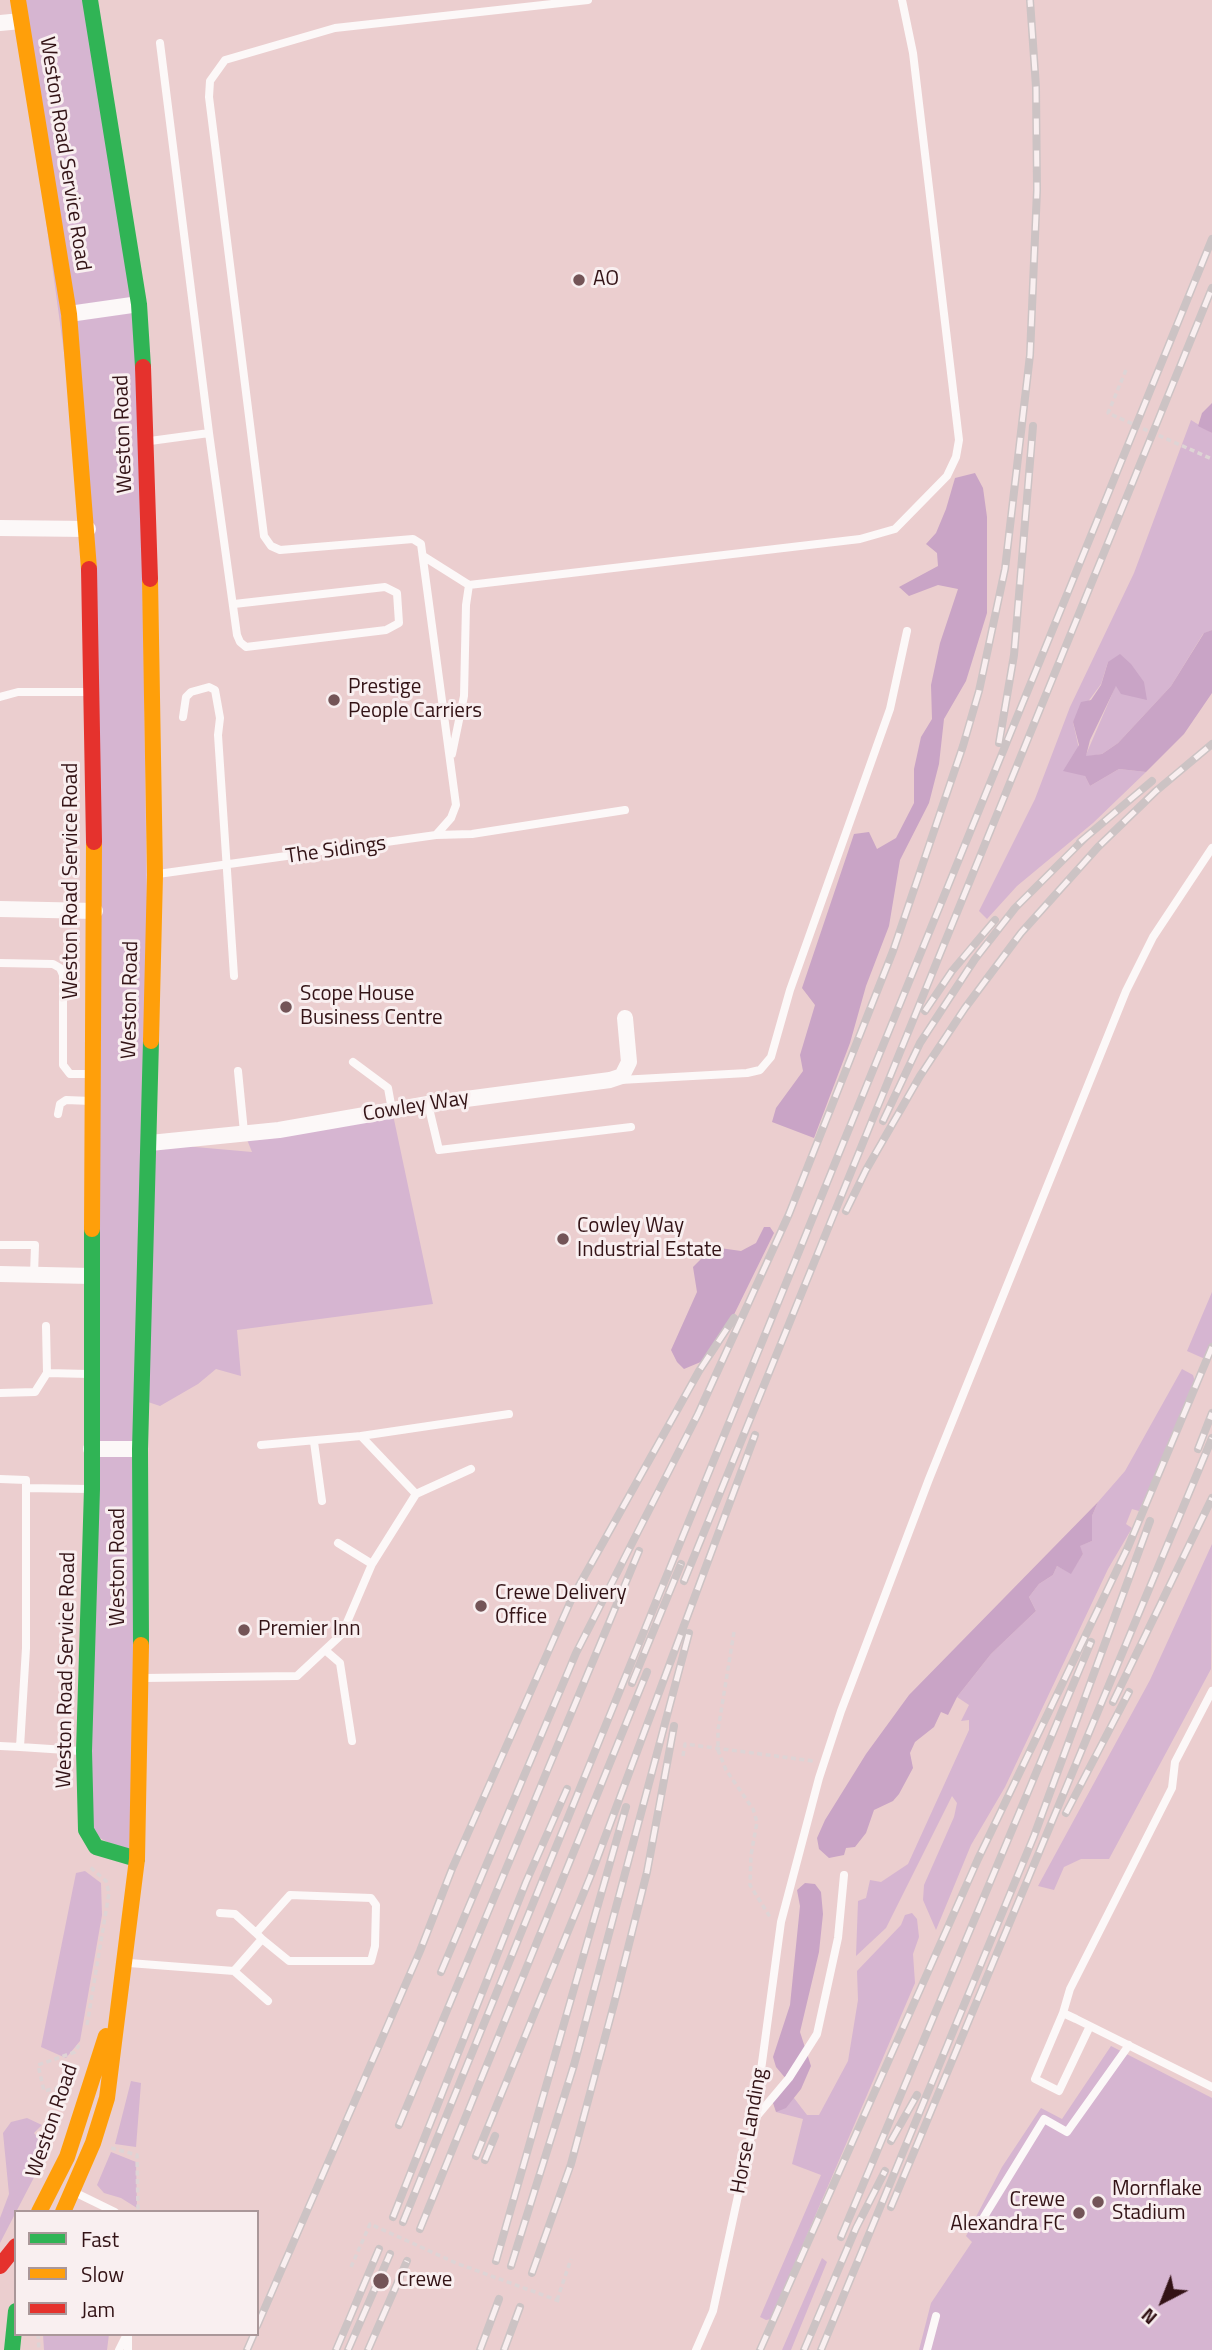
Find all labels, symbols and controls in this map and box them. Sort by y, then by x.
street label: Weston Road Service Road [33,35,95,273]
place label: AO [593,267,619,293]
marker: AO [571,272,587,288]
street label: Weston Road [109,374,139,494]
place label: Prestige People Carriers [348,675,482,725]
marker: Prestige People Carriers [326,692,342,708]
street label: Weston Road Service Road [59,763,85,999]
street label: The Sidings [284,831,388,871]
street label: Weston Road [117,941,145,1059]
place label: Scope House Business Centre [300,982,443,1032]
marker: Scope House Business Centre [278,999,294,1015]
street label: Cowley Way [361,1086,471,1128]
place label: Cowley Way Industrial Estate [577,1214,722,1264]
marker: Cowley Way Industrial Estate [555,1231,571,1247]
street label: Weston Road [106,1508,132,1626]
street label: Weston Road Service Road [52,1551,82,1789]
place label: Crewe Delivery Office [495,1581,627,1631]
marker: Crewe Delivery Office [473,1598,489,1614]
place label: Premier Inn [258,1617,360,1643]
marker: Premier Inn [236,1622,252,1638]
street label: Weston Road [22,2061,84,2181]
street label: Horse Landing [727,2066,773,2196]
place label: Mornflake Stadium [1112,2177,1202,2227]
place label: Crewe Alexandra FC [950,2188,1065,2238]
marker: Mornflake Stadium [1090,2194,1106,2210]
marker: Crewe Alexandra FC [1071,2205,1087,2221]
legend [14,2210,259,2336]
text: Fast [81,2223,119,2255]
text: Slow [81,2258,124,2290]
north arrow [1128,2266,1198,2336]
place label: Crewe [397,2268,452,2294]
marker: Crewe [371,2271,391,2291]
text: Jam [81,2293,115,2325]
text: N [1134,2302,1163,2332]

